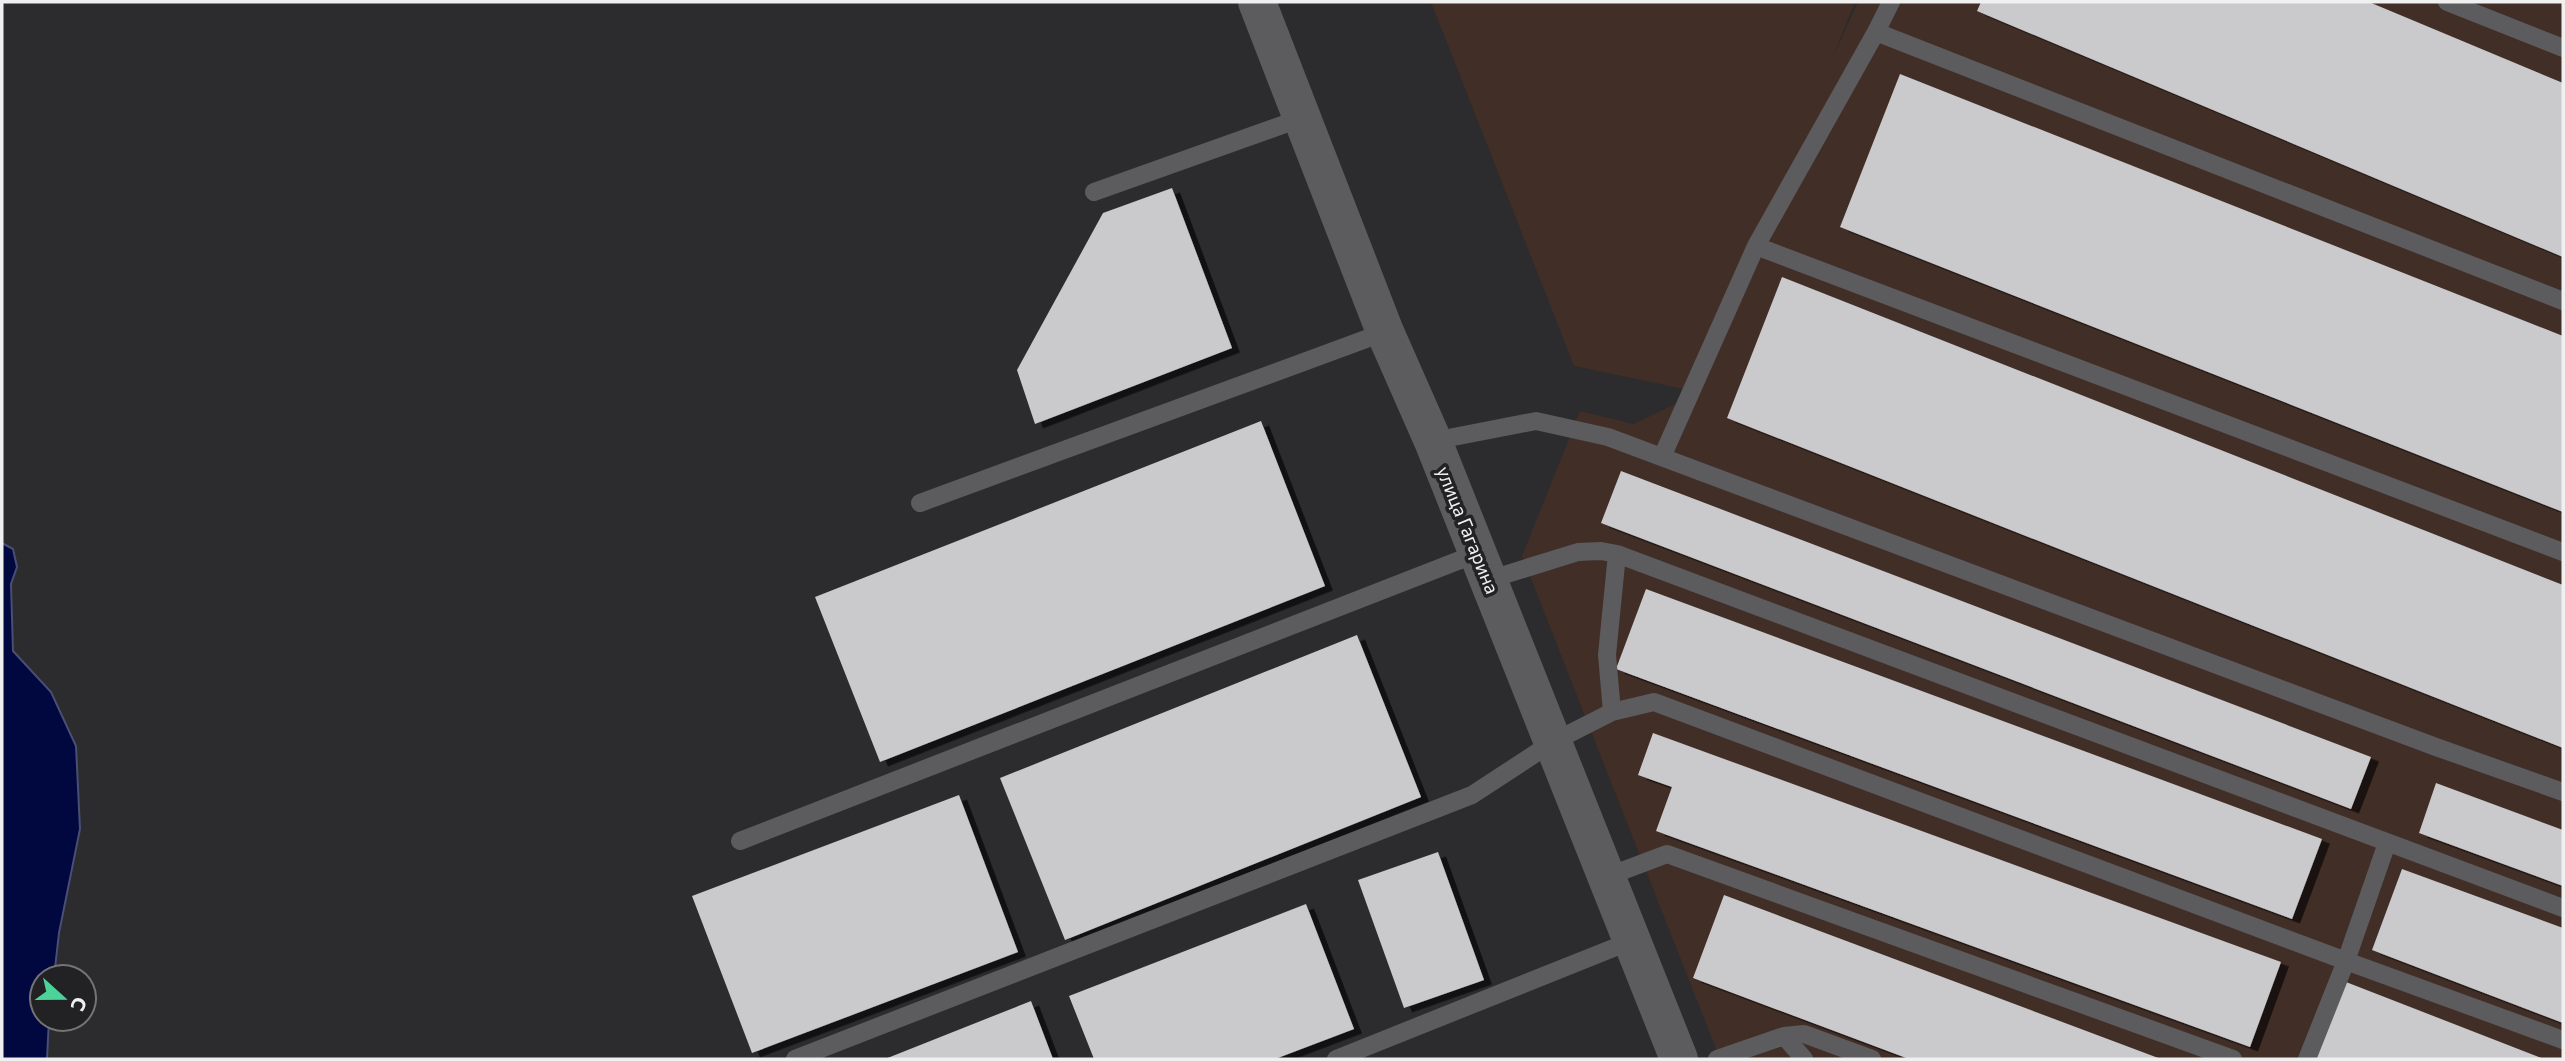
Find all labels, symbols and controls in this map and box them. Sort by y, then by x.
street label: улица Гагарина [1432,463,1504,597]
north arrow [28,963,98,1033]
text: С [66,994,92,1014]

